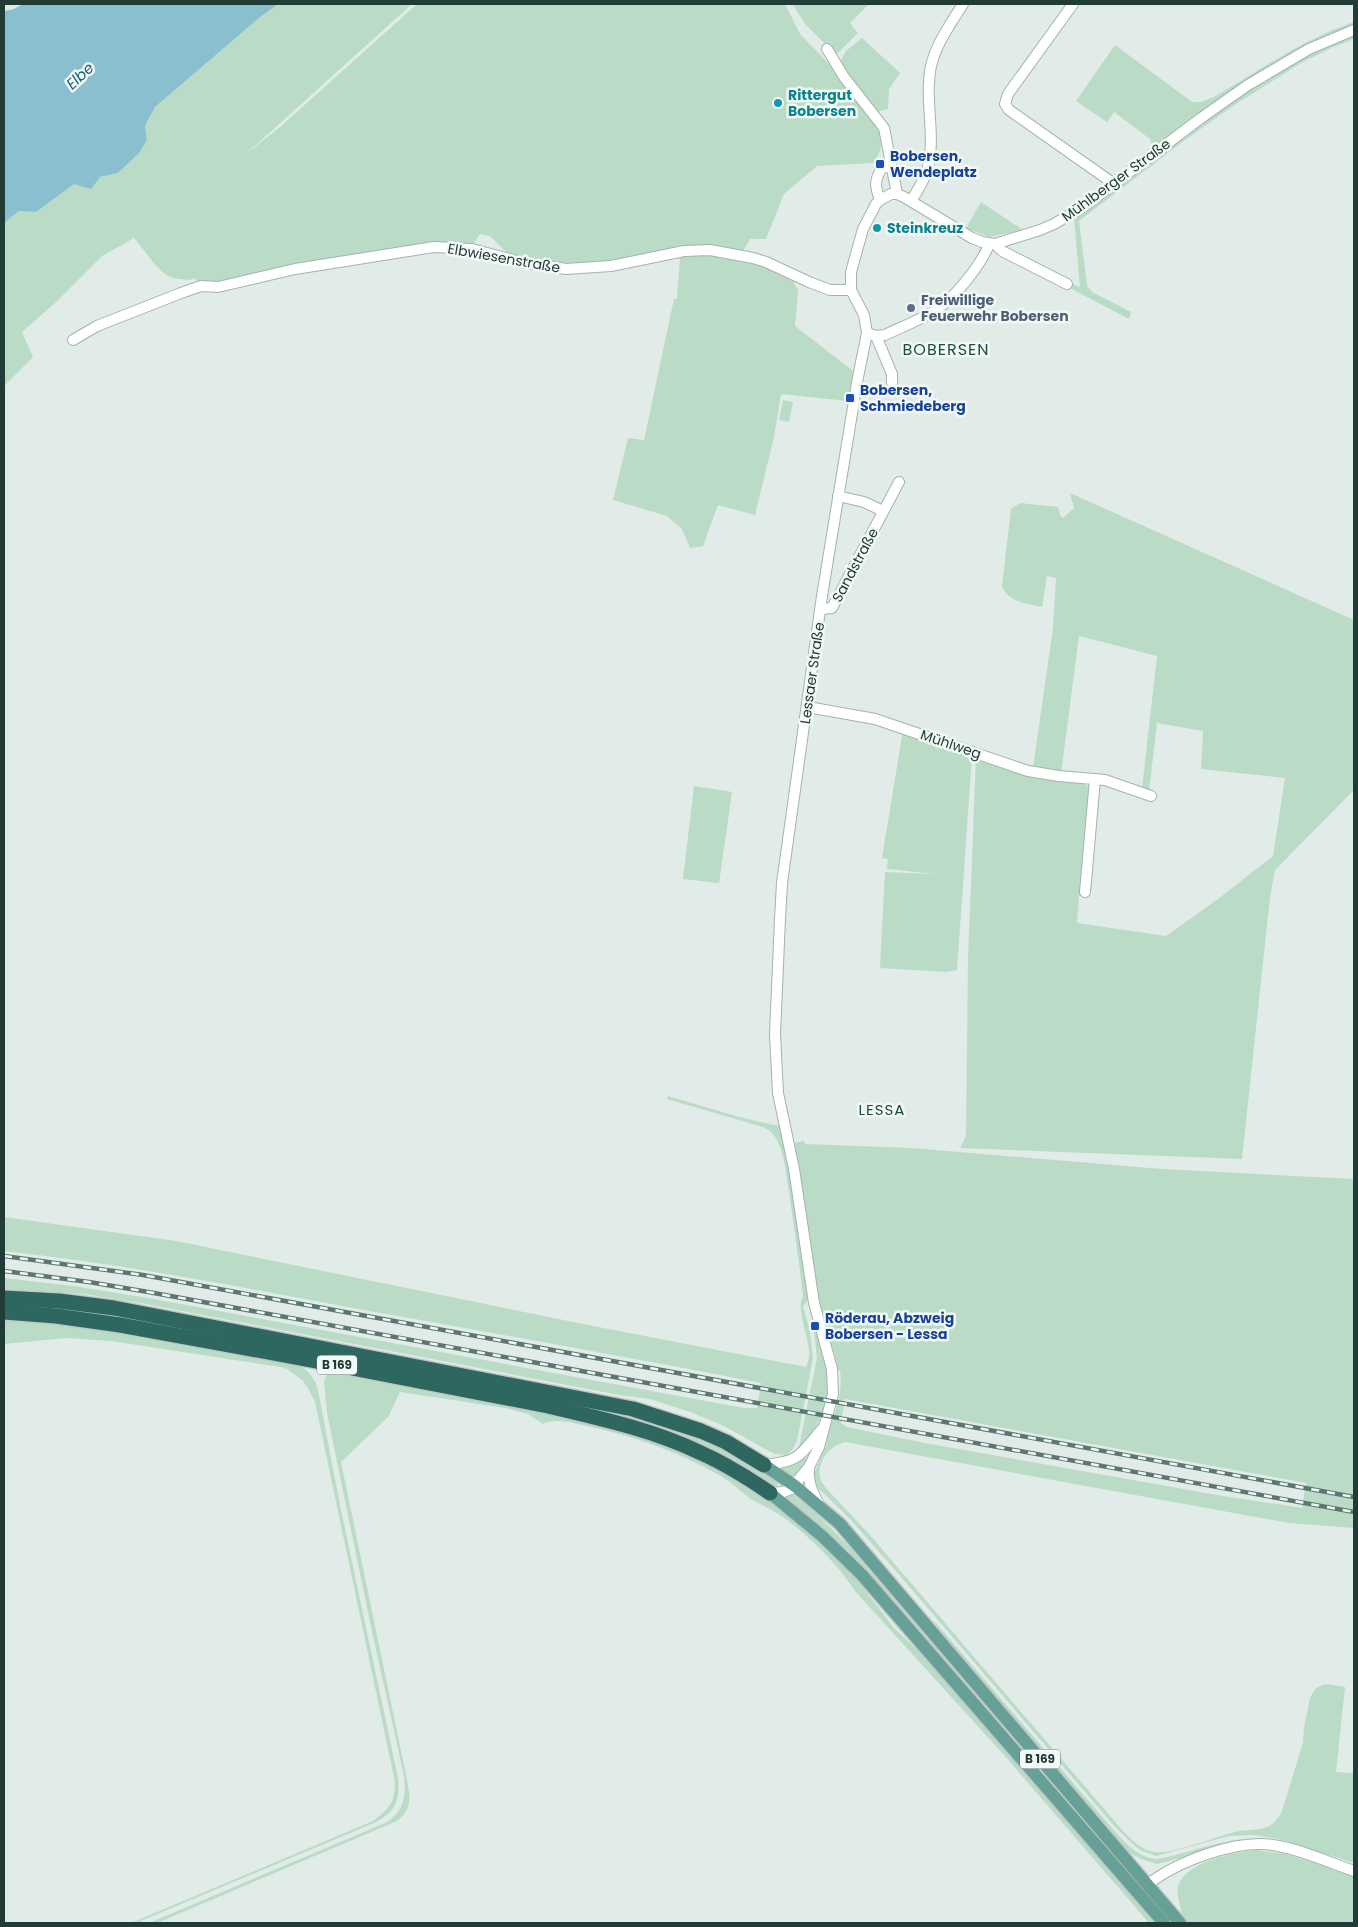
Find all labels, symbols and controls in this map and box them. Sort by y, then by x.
water label: Elbe [61,57,98,94]
place label: Rittergut Bobersen [788,85,856,121]
marker: Rittergut Bobersen [772,97,784,109]
street label: Mühlberger Straße [1057,133,1175,226]
place label: Bobersen, Wendeplatz [890,146,977,182]
marker: Bobersen, Wendeplatz [874,158,886,170]
place label: Steinkreuz [887,218,963,238]
marker: Steinkreuz [871,222,883,234]
street label: Elbwiesenstraße [446,238,562,278]
place label: Freiwillige Feuerwehr Bobersen [921,290,1069,326]
marker: Freiwillige Feuerwehr Bobersen [905,302,917,314]
district label: BOBERSEN [903,338,989,361]
place label: Bobersen, Schmiedeberg [860,380,966,416]
marker: Bobersen, Schmiedeberg [844,392,856,404]
street label: Sandstraße [827,524,883,606]
street label: Lessaer Straße [795,620,829,725]
street label: Mühlweg [918,724,984,764]
district label: LESSA [859,1099,905,1120]
place label: Röderau, Abzweig Bobersen - Lessa [825,1308,954,1344]
marker: Röderau, Abzweig Bobersen - Lessa [809,1320,821,1332]
road number: B 169 [317,1356,357,1374]
road number: B 169 [1020,1750,1060,1768]

